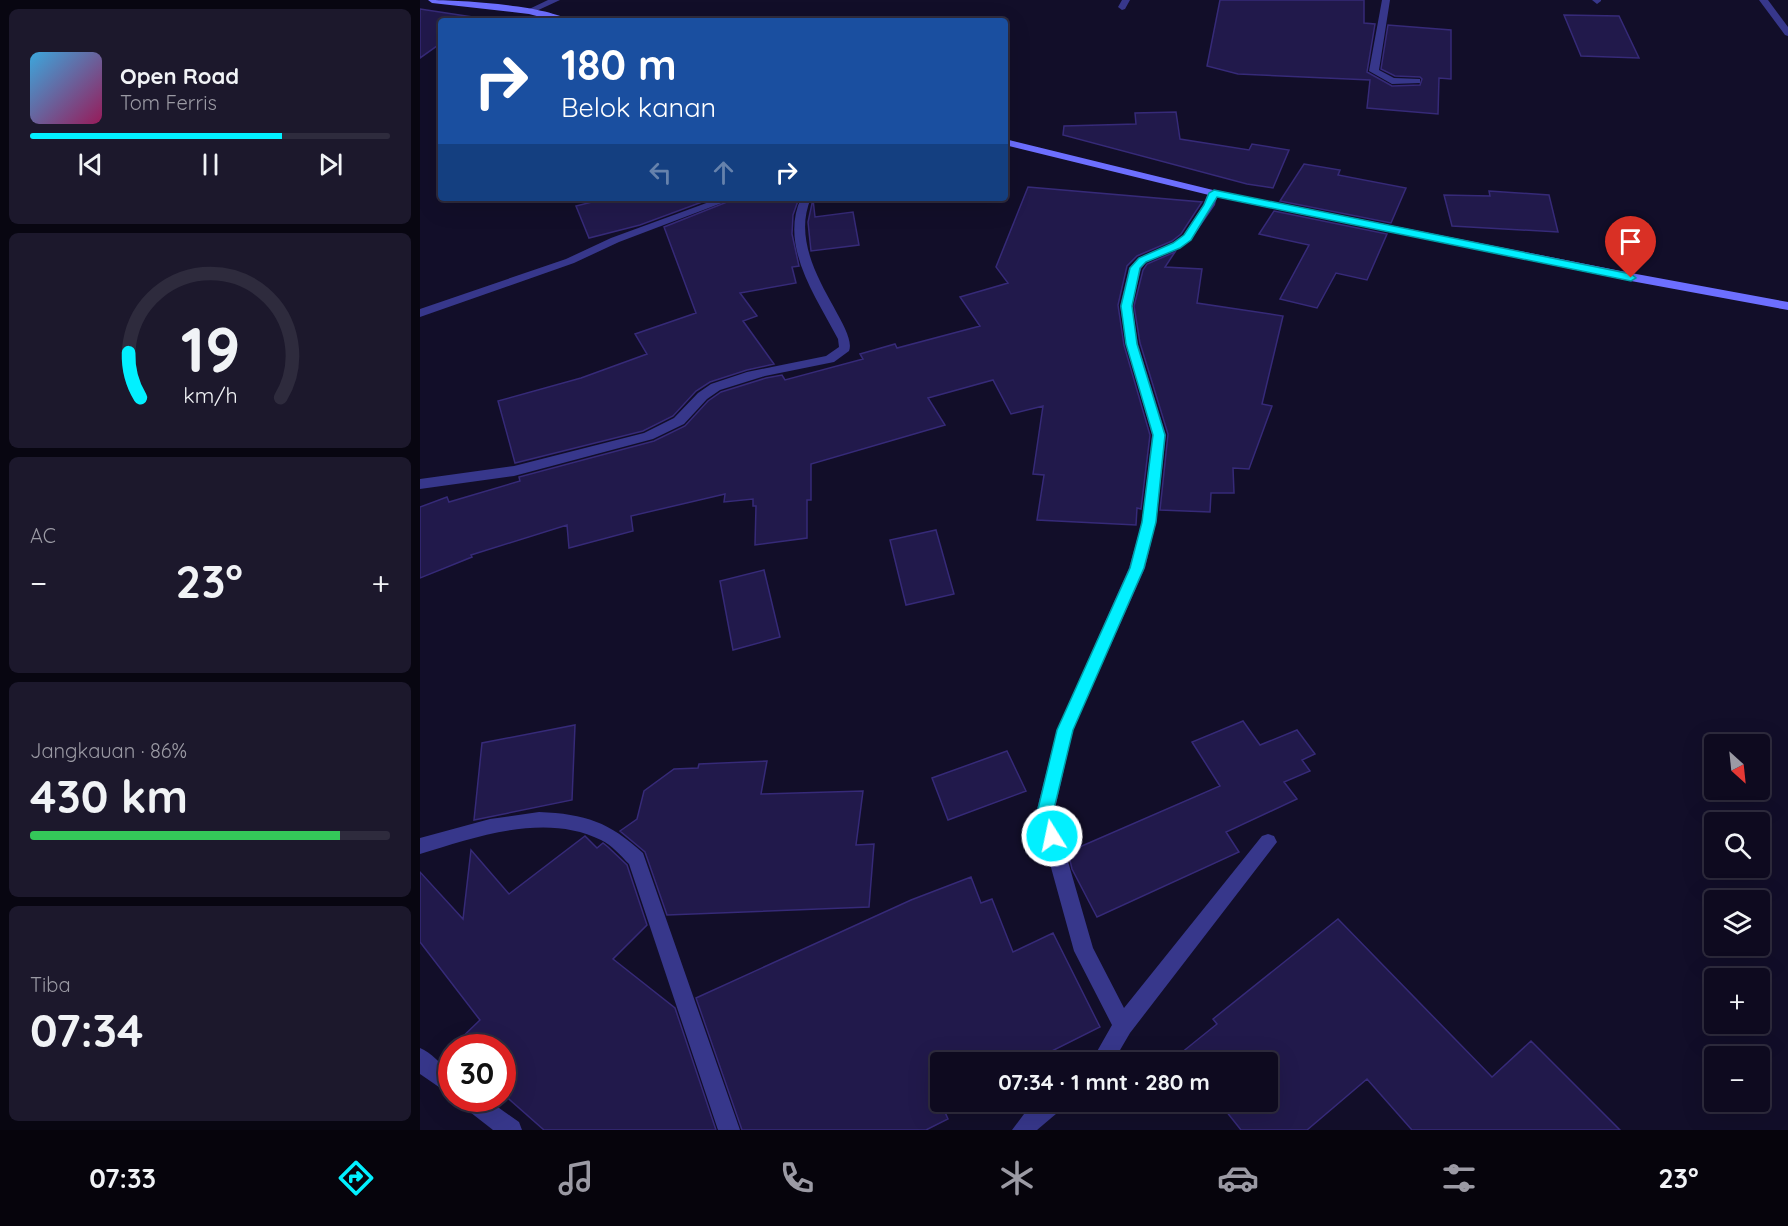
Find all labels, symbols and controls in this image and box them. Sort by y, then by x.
text: 180 m [561,38,677,91]
icon: right [462,42,540,120]
text: Open Road [120,62,239,90]
text: Tom Ferris [120,90,217,115]
text: Belok kanan [561,90,716,124]
icon: previous [74,148,107,181]
icon: pause [194,148,227,181]
icon: next [314,148,347,181]
icon: left [644,156,677,189]
icon: ahead [707,156,740,189]
icon: right [770,156,803,189]
pin [1605,216,1656,278]
icon: arrive [1614,225,1647,258]
text: 19 [180,310,240,388]
text: km/h [183,382,237,408]
text: AC [30,523,56,548]
text: 23° [176,553,243,609]
text: − [30,562,47,603]
text: + [371,562,390,603]
north arrow [1704,734,1770,800]
map controls [1704,734,1770,1112]
text: Jangkauan · 86% [30,738,187,763]
text: 430 km [30,768,188,824]
position arrow [1020,804,1084,868]
button: search [1704,812,1770,878]
button: layers [1704,890,1770,956]
button: + [1704,968,1770,1034]
text: Tiba [30,972,71,997]
text: 07:34 [30,1002,143,1058]
speed limit sign: 30 [438,1034,516,1112]
button: − [1704,1046,1770,1112]
text: 07:34 · 1 mnt · 280 m [998,1068,1210,1096]
icon: directions [335,1157,377,1199]
icon: music [555,1157,597,1199]
icon: phone [776,1157,818,1199]
icon: climate [996,1157,1038,1199]
icon: car [1217,1157,1259,1199]
icon: filters [1438,1157,1480,1199]
text: 07:33 [89,1161,156,1195]
text: 23° [1658,1161,1699,1195]

